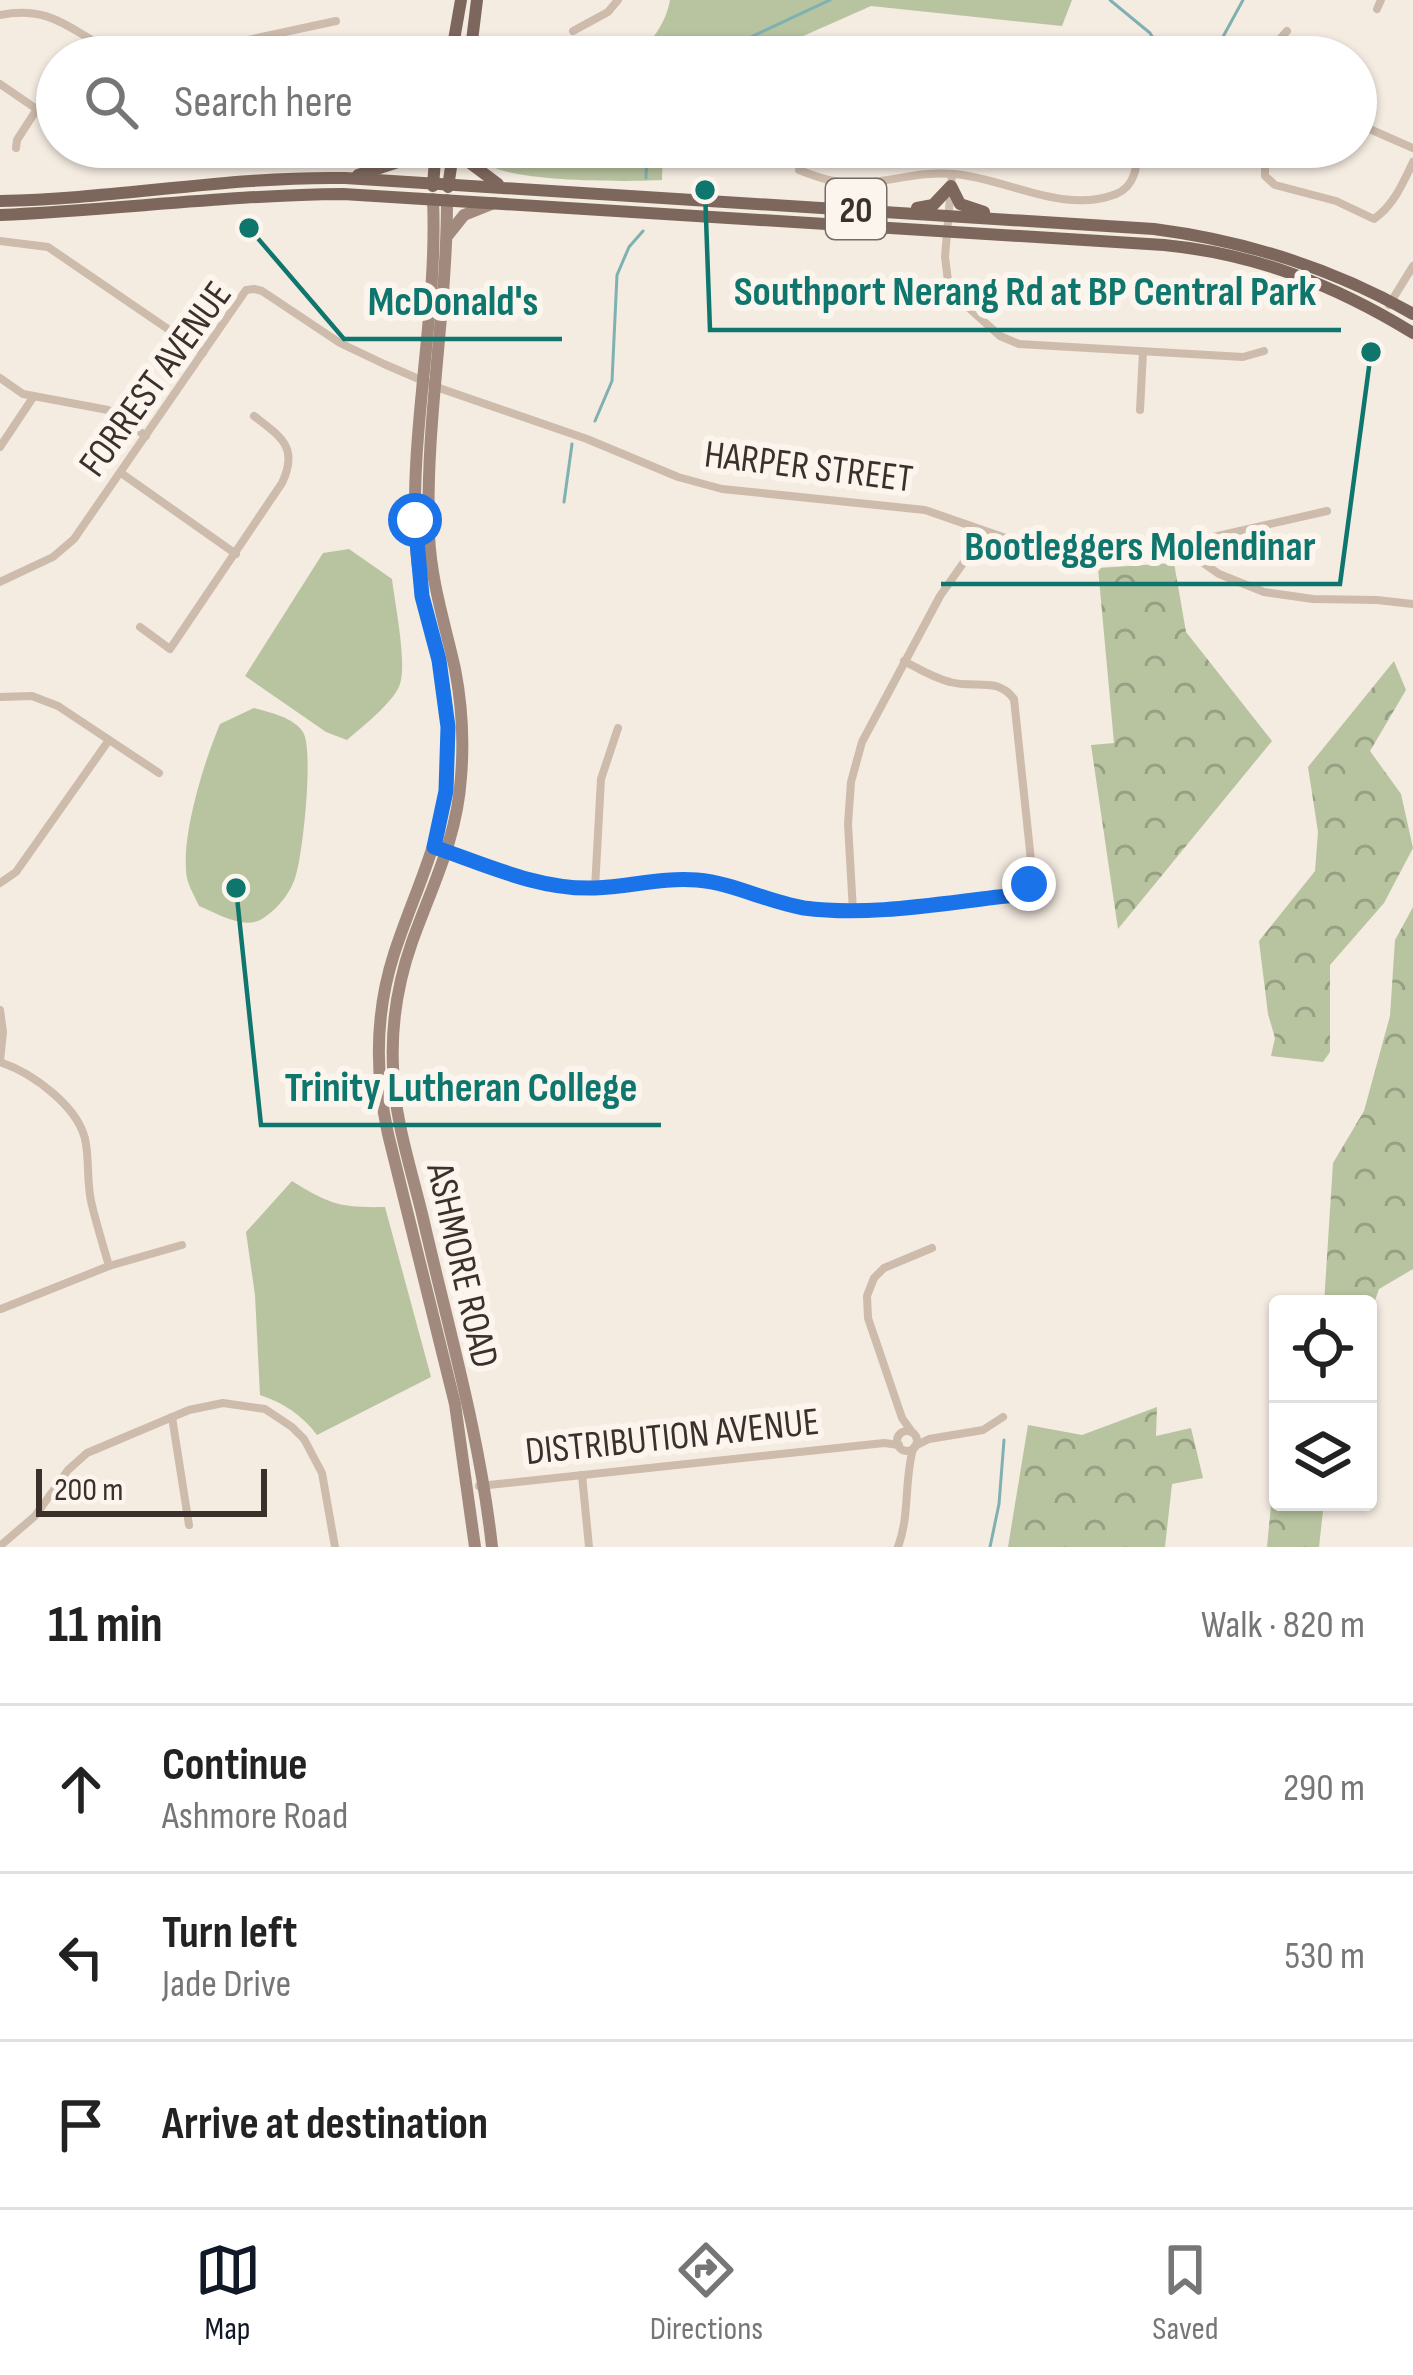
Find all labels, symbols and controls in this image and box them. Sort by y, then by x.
search box [36,36,1377,168]
icon: search [78,69,144,135]
text: Search here [174,75,353,130]
road number: 20 [826,179,886,239]
callout: Southport Nerang Rd at BP Central Park [710,252,1341,330]
callout: McDonald's [344,261,562,339]
text: Southport Nerang Rd at BP Central Park [734,267,1317,318]
street label: FORREST AVENUE [70,273,242,486]
text: McDonald's [368,277,538,328]
street label: HARPER STREET [702,431,916,504]
route start [388,493,442,547]
callout: Bootleggers Molendinar [941,506,1340,584]
text: Bootleggers Molendinar [964,522,1316,573]
route end [1002,857,1056,911]
callout: Trinity Lutheran College [261,1047,661,1125]
text: Trinity Lutheran College [285,1063,637,1114]
street label: ASHMORE ROAD [415,1158,508,1372]
map controls [1269,1295,1377,1511]
button: locate [1269,1295,1377,1403]
street label: DISTRIBUTION AVENUE [523,1399,822,1476]
button: layers [1269,1403,1377,1511]
scale bar [36,1463,267,1516]
text: 200 m [54,1470,123,1510]
text: 11 min [48,1595,163,1656]
text: Walk · 820 m [1201,1602,1365,1649]
text: Continue [162,1738,308,1793]
icon: ahead [48,1756,114,1822]
text: 290 m [1283,1765,1365,1812]
text: Ashmore Road [162,1793,348,1840]
text: Turn left [162,1906,297,1961]
icon: left [48,1924,114,1990]
text: 530 m [1284,1933,1365,1980]
text: Jade Drive [162,1961,291,2008]
icon: arrive [48,2092,114,2158]
text: Arrive at destination [162,2097,488,2152]
tab: Map [195,2237,261,2349]
tab: Directions [650,2237,763,2349]
tab: Saved [1152,2237,1218,2349]

